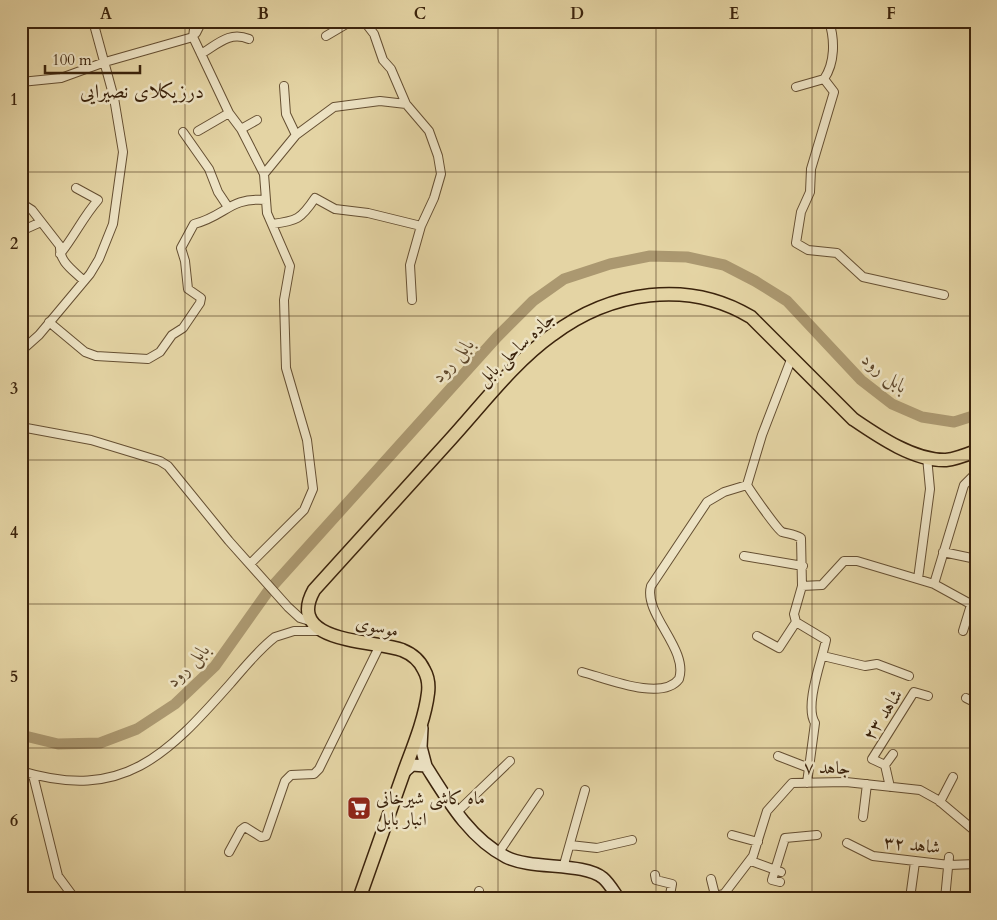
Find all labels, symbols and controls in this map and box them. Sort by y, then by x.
text: A [100,3,112,25]
text: B [257,3,269,25]
text: C [414,3,426,25]
text: D [570,3,584,25]
text: E [729,3,739,25]
text: F [886,3,896,25]
scale bar [45,42,140,74]
text: 100 m [52,50,92,70]
district label: درزیکلای نصیرایی [80,78,204,105]
text: 1 [10,89,18,111]
text: 2 [10,233,18,255]
street label: جاده ساحلی بابل [471,306,561,392]
water label: بابل رود [426,331,481,388]
water label: بابل رود [856,346,914,400]
text: 3 [10,378,18,400]
text: 4 [10,522,18,544]
street label: موسوی [353,610,401,644]
water label: بابل رود [160,637,216,693]
text: 5 [10,666,18,688]
street label: شاهد ۲۳ [857,684,909,746]
street label: جاهد ۷ [803,755,851,781]
place label: ماه کاشی شیرخانی انبار بابل [376,786,485,832]
supermarket icon: ماه کاشی شیرخانی انبار بابل [346,795,372,821]
text: 6 [10,810,18,832]
street label: شاهد ۳۲ [882,830,942,860]

